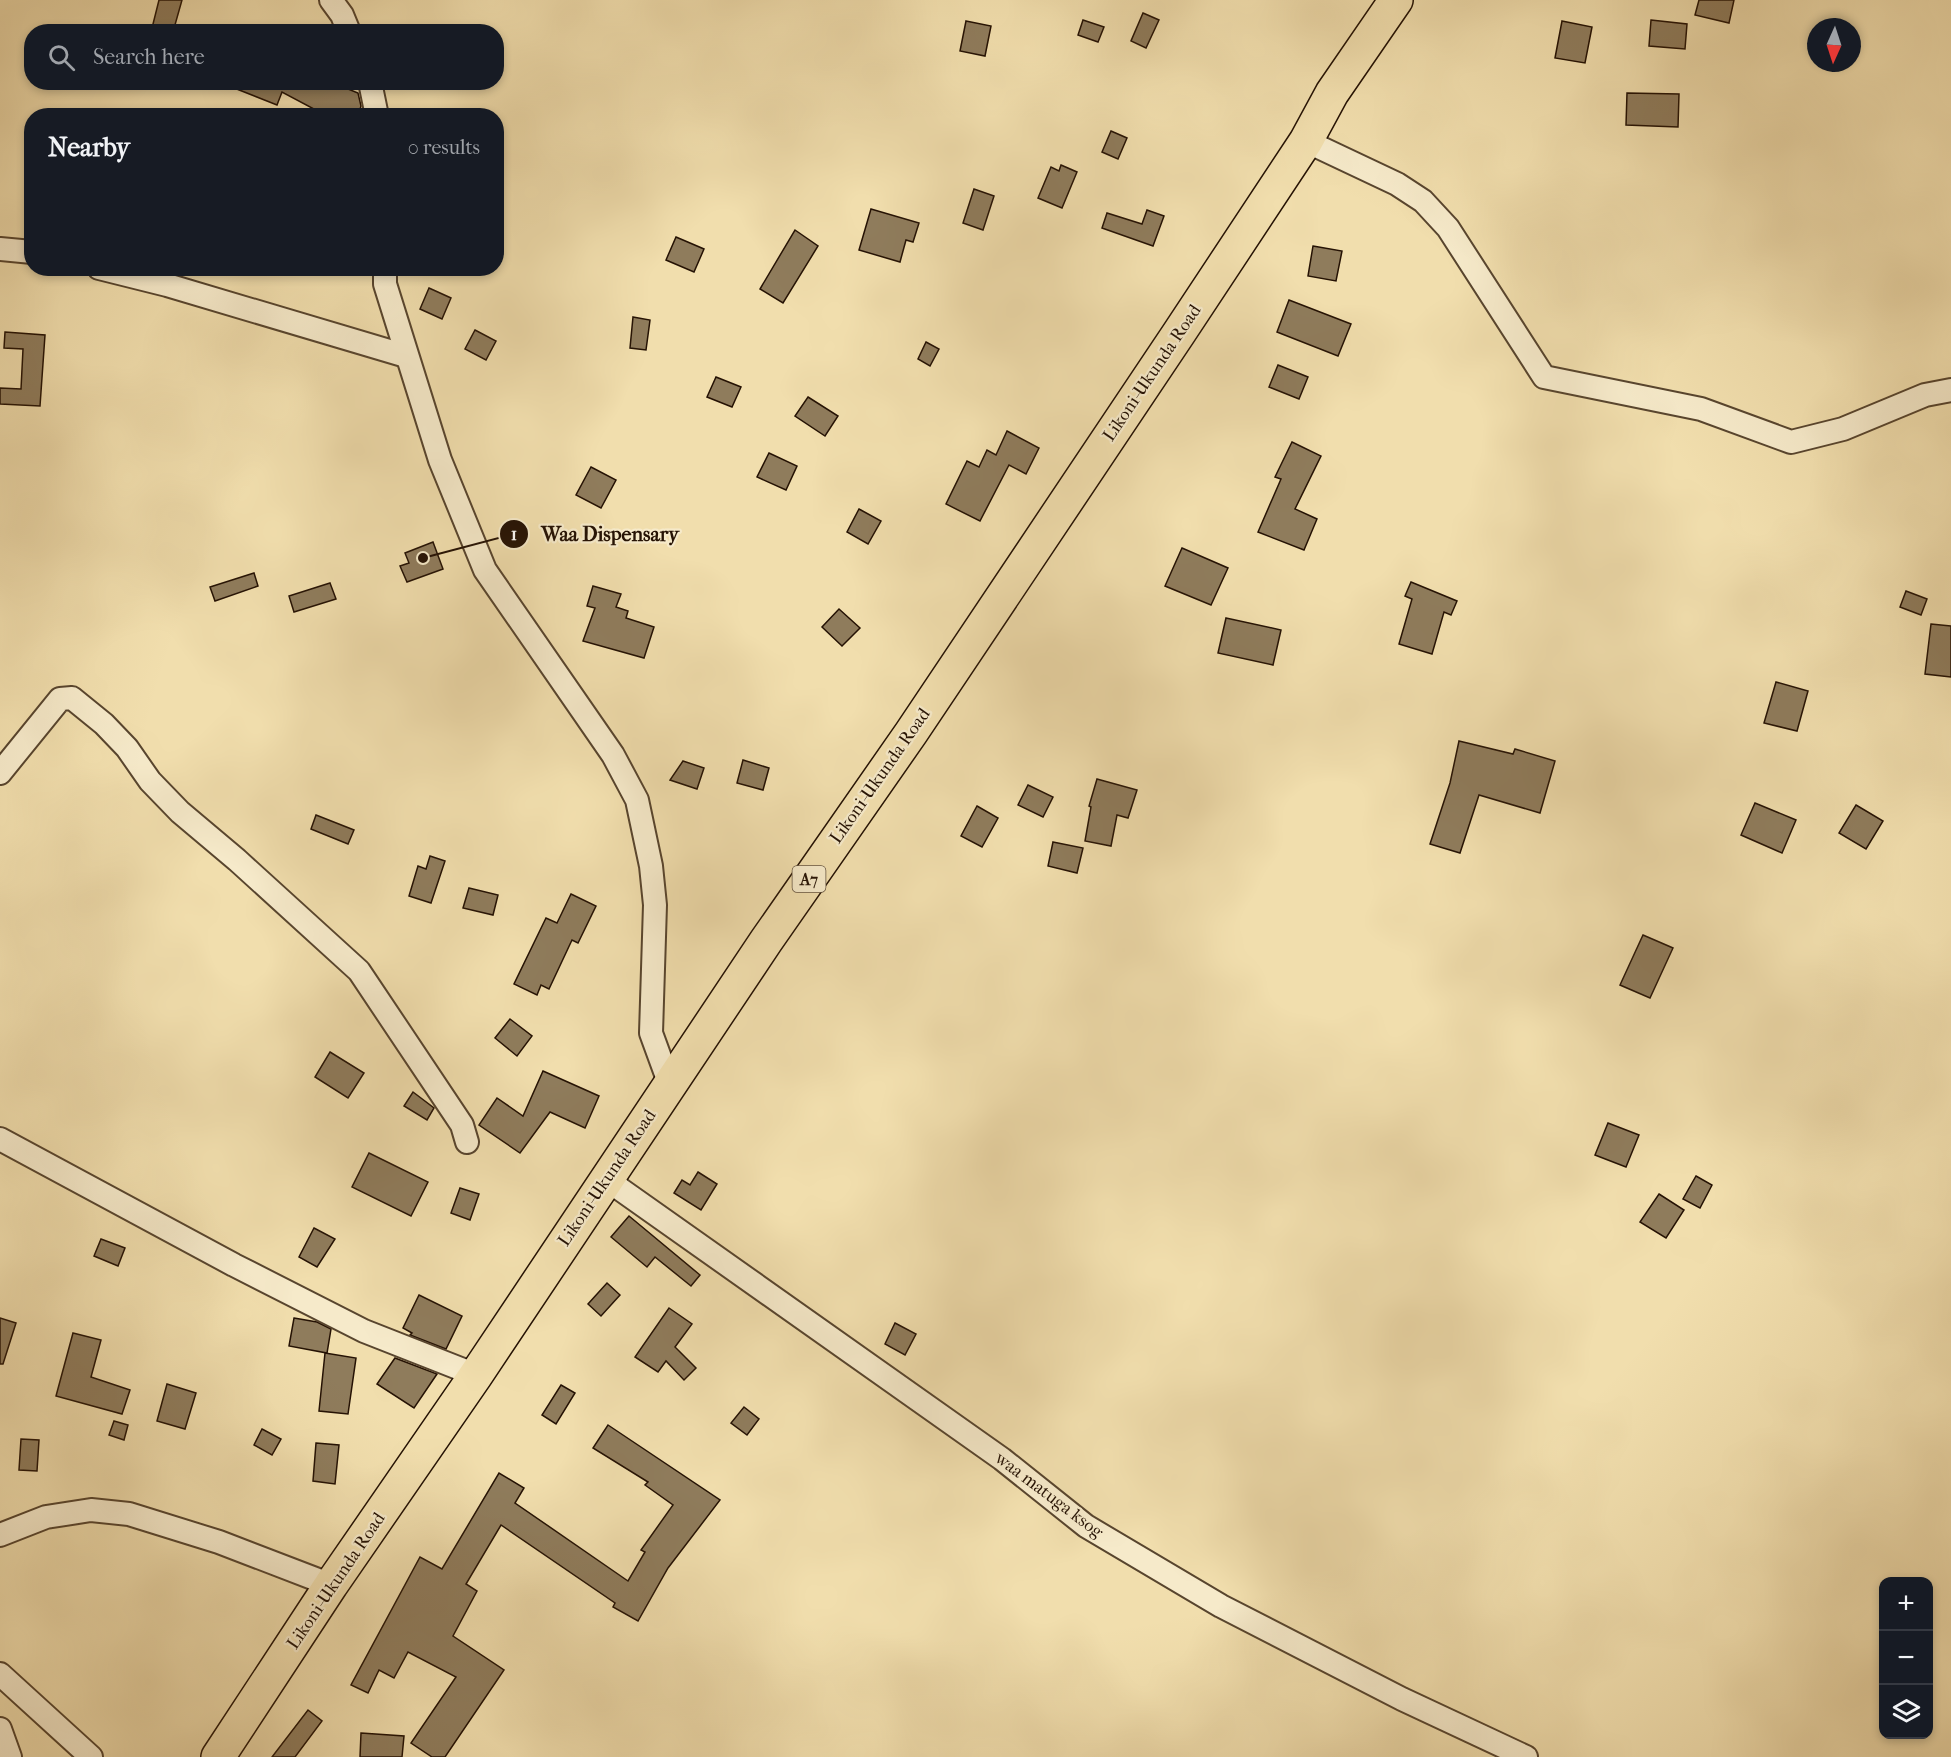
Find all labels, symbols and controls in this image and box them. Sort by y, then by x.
north arrow [1807,18,1861,72]
search box [24,24,504,90]
icon: search [45,41,78,74]
text: Search here [93,44,205,70]
text: Nearby [48,132,130,163]
text: 0 results [408,136,480,159]
street label: Likoni-Ukunda Road [1098,300,1206,445]
callout: Waa Dispensary [499,515,691,553]
text: Waa Dispensary [540,523,680,546]
text: 1 [511,524,517,545]
street label: Likoni-Ukunda Road [825,704,935,848]
road number: A7 [792,866,826,892]
street label: Likoni-Ukunda Road [553,1105,661,1250]
street label: waa matuga ksog [990,1447,1108,1543]
street label: Likoni-Ukunda Road [282,1508,390,1653]
map controls [1879,1577,1933,1739]
button: + [1879,1577,1933,1631]
button: − [1879,1631,1933,1685]
button: layers [1879,1685,1933,1739]

